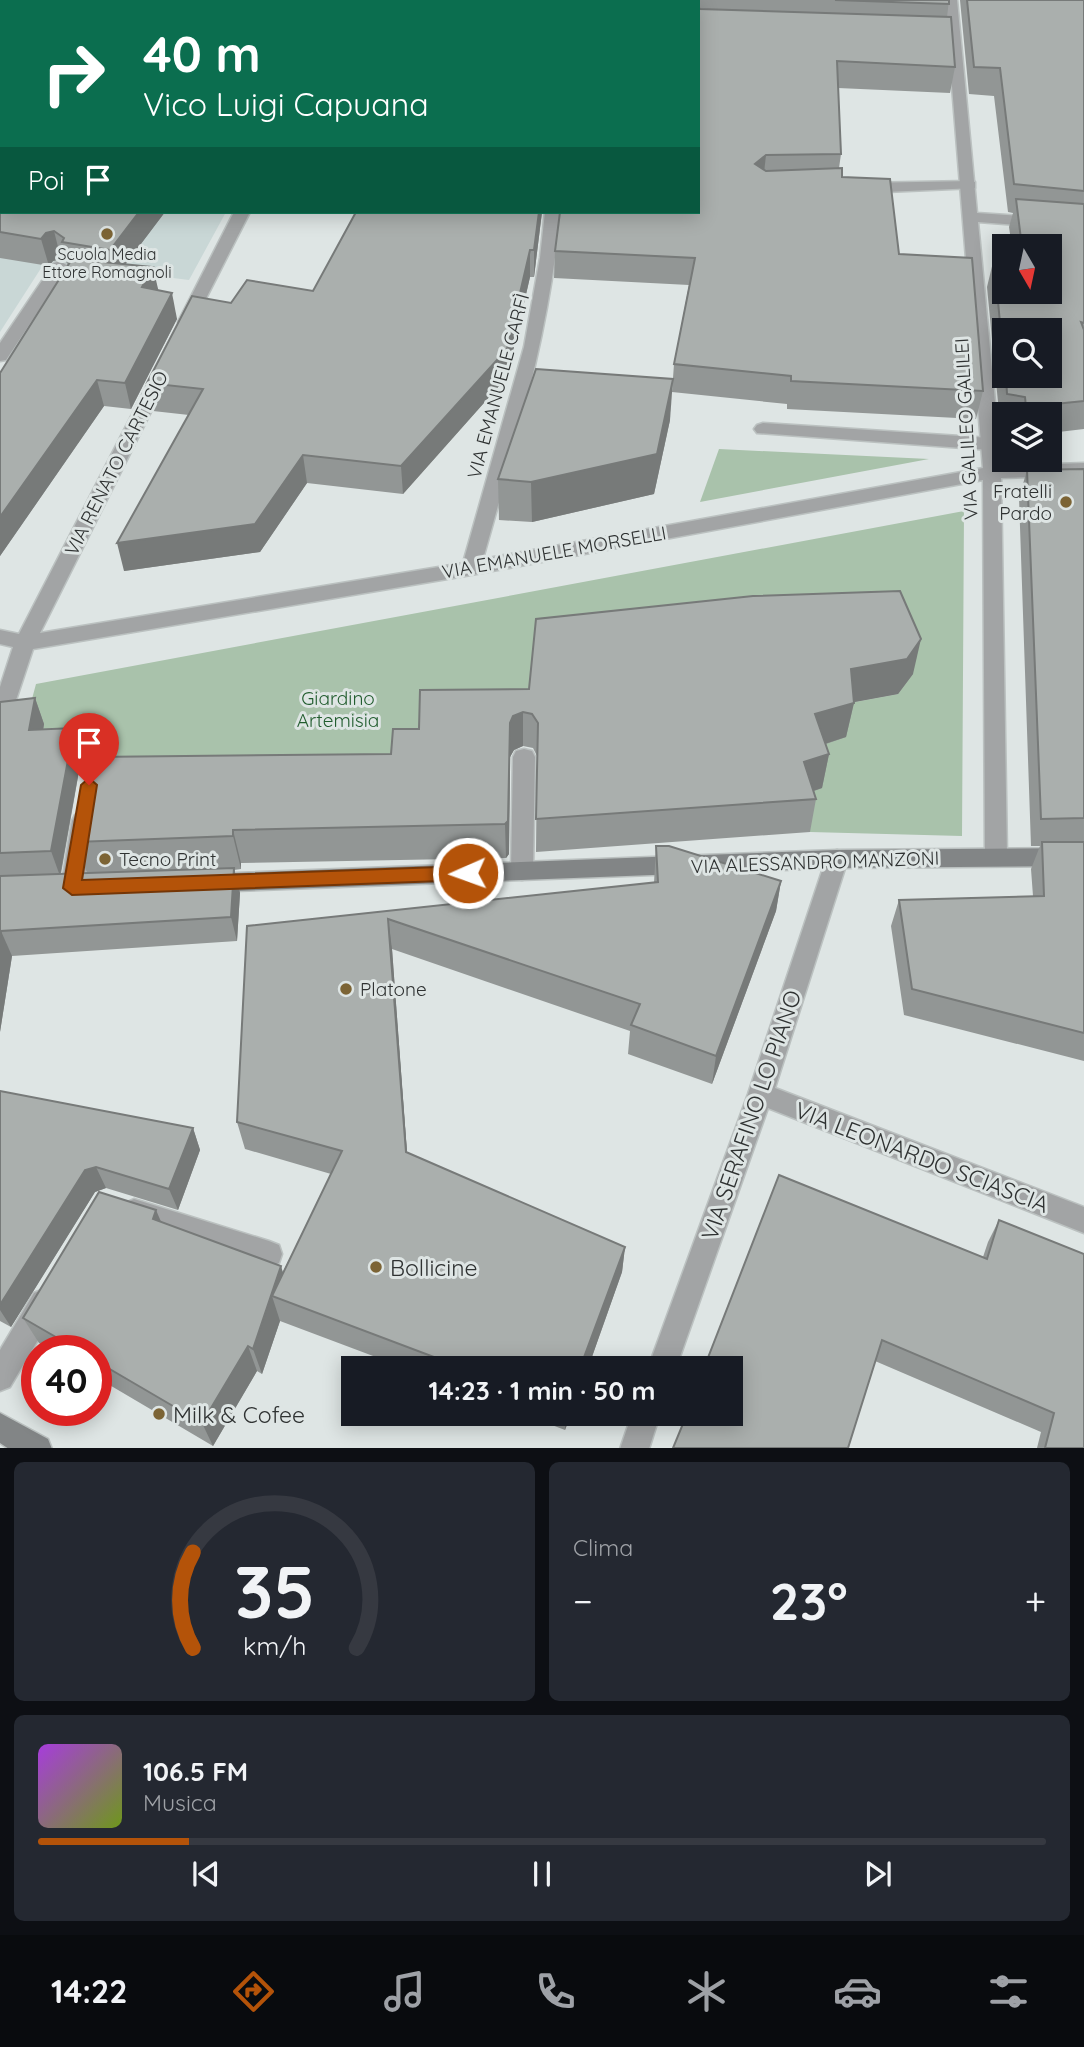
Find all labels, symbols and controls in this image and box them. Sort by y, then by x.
text: 40 m [143,23,261,84]
icon: right [28,28,119,119]
text: Vico Luigi Capuana [143,84,429,124]
icon: arrive [79,161,117,199]
text: Poi [28,164,65,197]
marker: Scuola Media Ettore Romagnoli [99,226,115,242]
north arrow [992,234,1062,304]
map controls [992,234,1062,472]
place label: Scuola Media Ettore Romagnoli [42,244,172,282]
street label: VIA EMANUELE CARFÌ [462,291,534,481]
button: search [992,318,1062,388]
street label: VIA GALILEO GALILEI [949,338,983,520]
street label: VIA RENATO CARTESIO [59,367,173,559]
button: layers [992,402,1062,472]
place label: Fratelli Pardo [993,479,1052,525]
marker: Fratelli Pardo [1058,494,1074,510]
street label: VIA EMANUELE MORSELLI [440,520,668,584]
park label: Giardino Artemisia [297,686,379,732]
pin [59,713,119,785]
icon: arrive [70,724,108,762]
position arrow [431,836,505,910]
street label: VIA ALESSANDRO MANZONI [690,846,940,878]
place label: Tecno Print [119,847,217,871]
marker: Tecno Print [97,851,113,867]
place label: Platone [360,977,427,1001]
marker: Platone [338,981,354,997]
street label: VIA SERAFINO LO PIANO [695,986,807,1244]
street label: VIA LEONARDO SCIASCIA [791,1095,1053,1219]
place label: Bollicine [390,1253,477,1282]
marker: Bollicine [368,1259,384,1275]
speed limit sign: 40 [21,1335,112,1426]
text: 14:23 · 1 min · 50 m [428,1374,656,1407]
place label: Milk & Cofee [173,1400,305,1429]
marker: Milk & Cofee [151,1406,167,1422]
text: Clima [573,1533,633,1562]
text: 35 [234,1545,315,1636]
text: 23° [770,1568,848,1633]
text: − [573,1577,593,1625]
text: + [1025,1577,1046,1625]
text: km/h [243,1629,306,1660]
text: 106.5 FM [143,1755,248,1788]
text: Musica [143,1788,217,1817]
icon: previous [187,1855,225,1893]
icon: pause [523,1855,561,1893]
icon: next [859,1855,897,1893]
icon: directions [229,1967,278,2016]
icon: music [380,1967,429,2016]
icon: phone [531,1967,580,2016]
icon: climate [682,1967,731,2016]
icon: car [833,1967,882,2016]
icon: filters [984,1967,1033,2016]
text: 14:22 [51,1971,127,2011]

